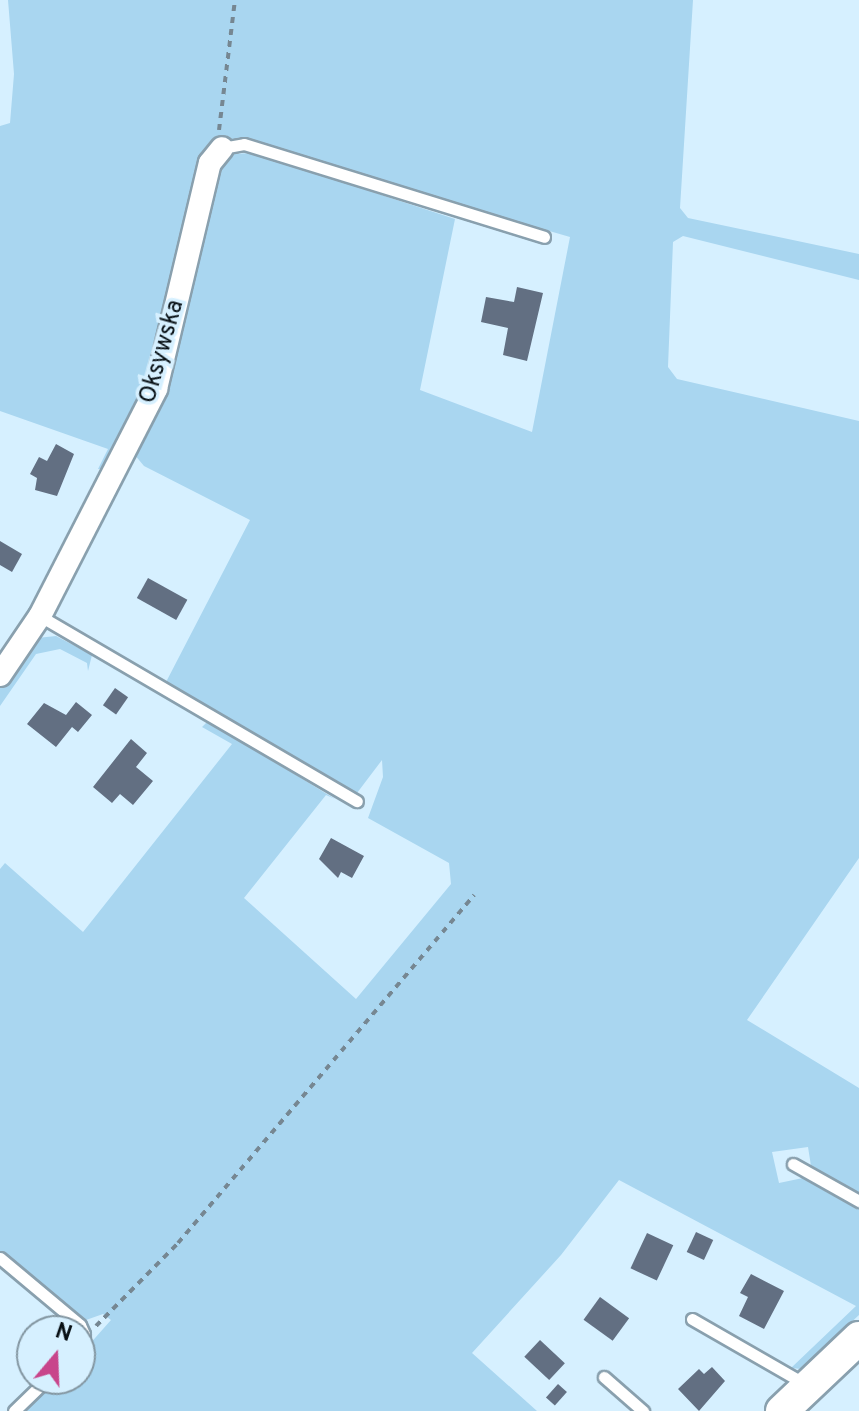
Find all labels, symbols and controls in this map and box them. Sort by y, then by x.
street label: Oksywska [134,297,192,407]
north arrow [16,1315,96,1395]
text: N [51,1318,75,1349]

